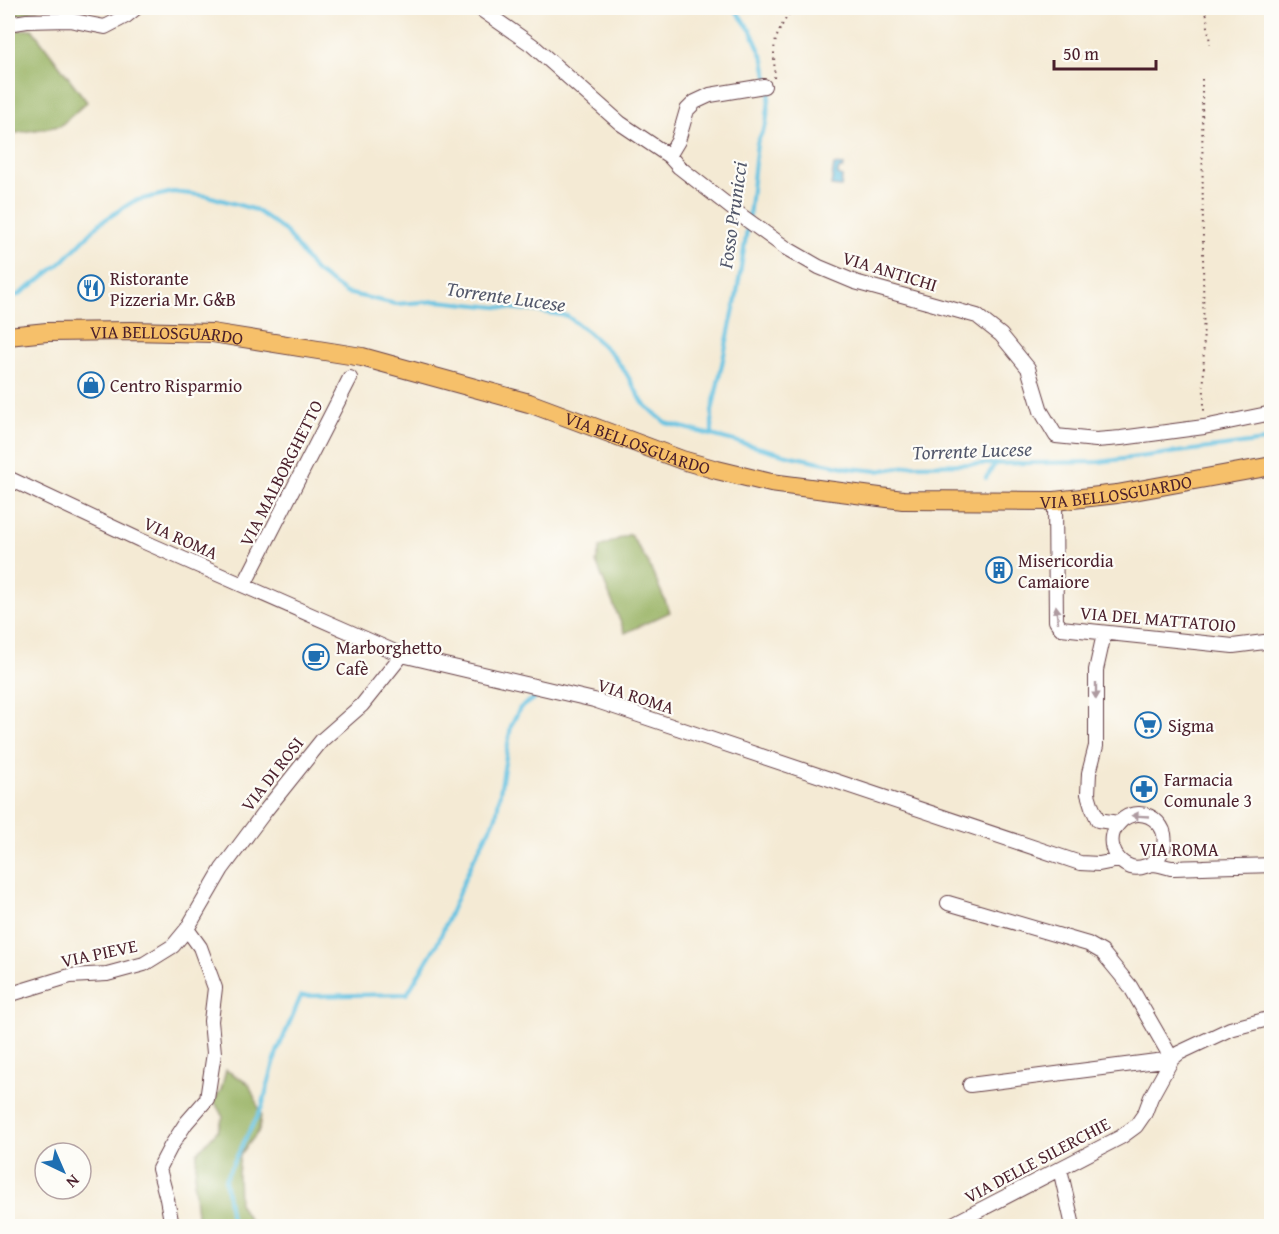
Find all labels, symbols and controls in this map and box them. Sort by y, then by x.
scale bar [1054,33,1156,71]
text: 50 m [1063,40,1099,67]
water label: Fosso Prunicci [710,160,754,271]
street label: VIA ANTICHI [839,244,941,298]
place label: Ristorante Pizzeria Mr. G&B [110,265,236,313]
restaurant icon: Ristorante Pizzeria Mr. G&B [76,273,106,303]
water label: Torrente Lucese [444,273,568,319]
street label: VIA BELLOSGUARDO [90,317,245,351]
shop icon: Centro Risparmio [76,370,106,400]
place label: Centro Risparmio [110,372,242,399]
street label: VIA MALBORGHETTO [232,395,330,551]
street label: VIA BELLOSGUARDO [561,404,714,481]
water label: Torrente Lucese [911,433,1033,467]
street label: VIA BELLOSGUARDO [1039,467,1194,515]
street label: VIA ROMA [139,510,223,566]
place label: Misericordia Camaiore [1018,547,1114,595]
building icon: Misericordia Camaiore [984,555,1014,585]
street label: VIA DEL MATTATOIO [1079,599,1237,639]
one-way arrow [1053,605,1062,624]
place label: Marborghetto Cafè [336,634,442,682]
cafe icon: Marborghetto Cafè [301,642,331,672]
street label: VIA ROMA [594,671,678,721]
one-way arrow [1091,682,1101,701]
supermarket icon: Sigma [1133,710,1163,740]
place label: Sigma [1168,712,1215,739]
street label: VIA DI ROSI [234,731,310,817]
place label: Farmacia Comunale 3 [1164,766,1252,814]
pharmacy icon: Farmacia Comunale 3 [1129,774,1159,804]
one-way arrow [1130,812,1149,821]
street label: VIA ROMA [1139,836,1219,863]
street label: VIA PIEVE [58,932,140,974]
street label: VIA DELLE SILERCHIE [959,1110,1115,1210]
north arrow [33,1141,93,1201]
text: N [61,1169,86,1194]

